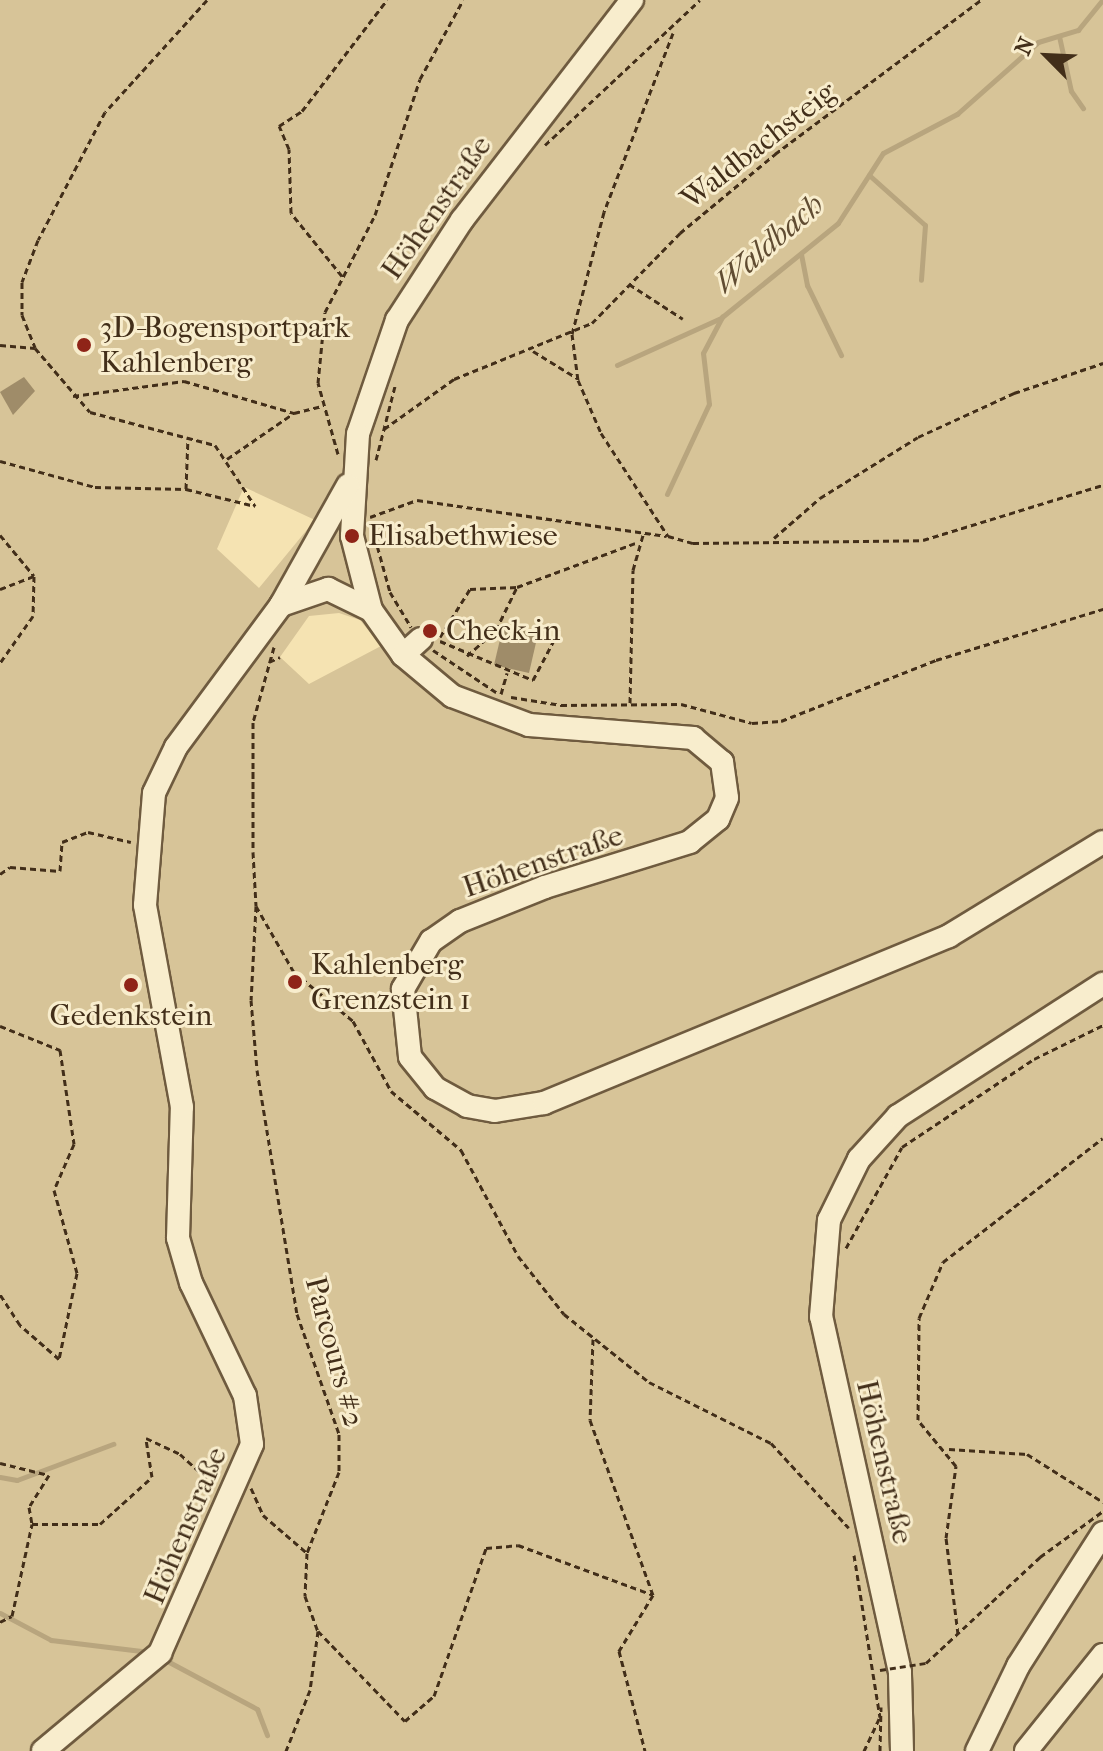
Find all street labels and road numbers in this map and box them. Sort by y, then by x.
street label: Waldbachsteig [674,74,844,218]
street label: Höhenstraße [374,129,500,287]
street label: Höhenstraße [458,818,628,906]
street label: Parcours #2 [297,1273,371,1431]
street label: Höhenstraße [848,1377,920,1547]
street label: Höhenstraße [137,1442,235,1610]

